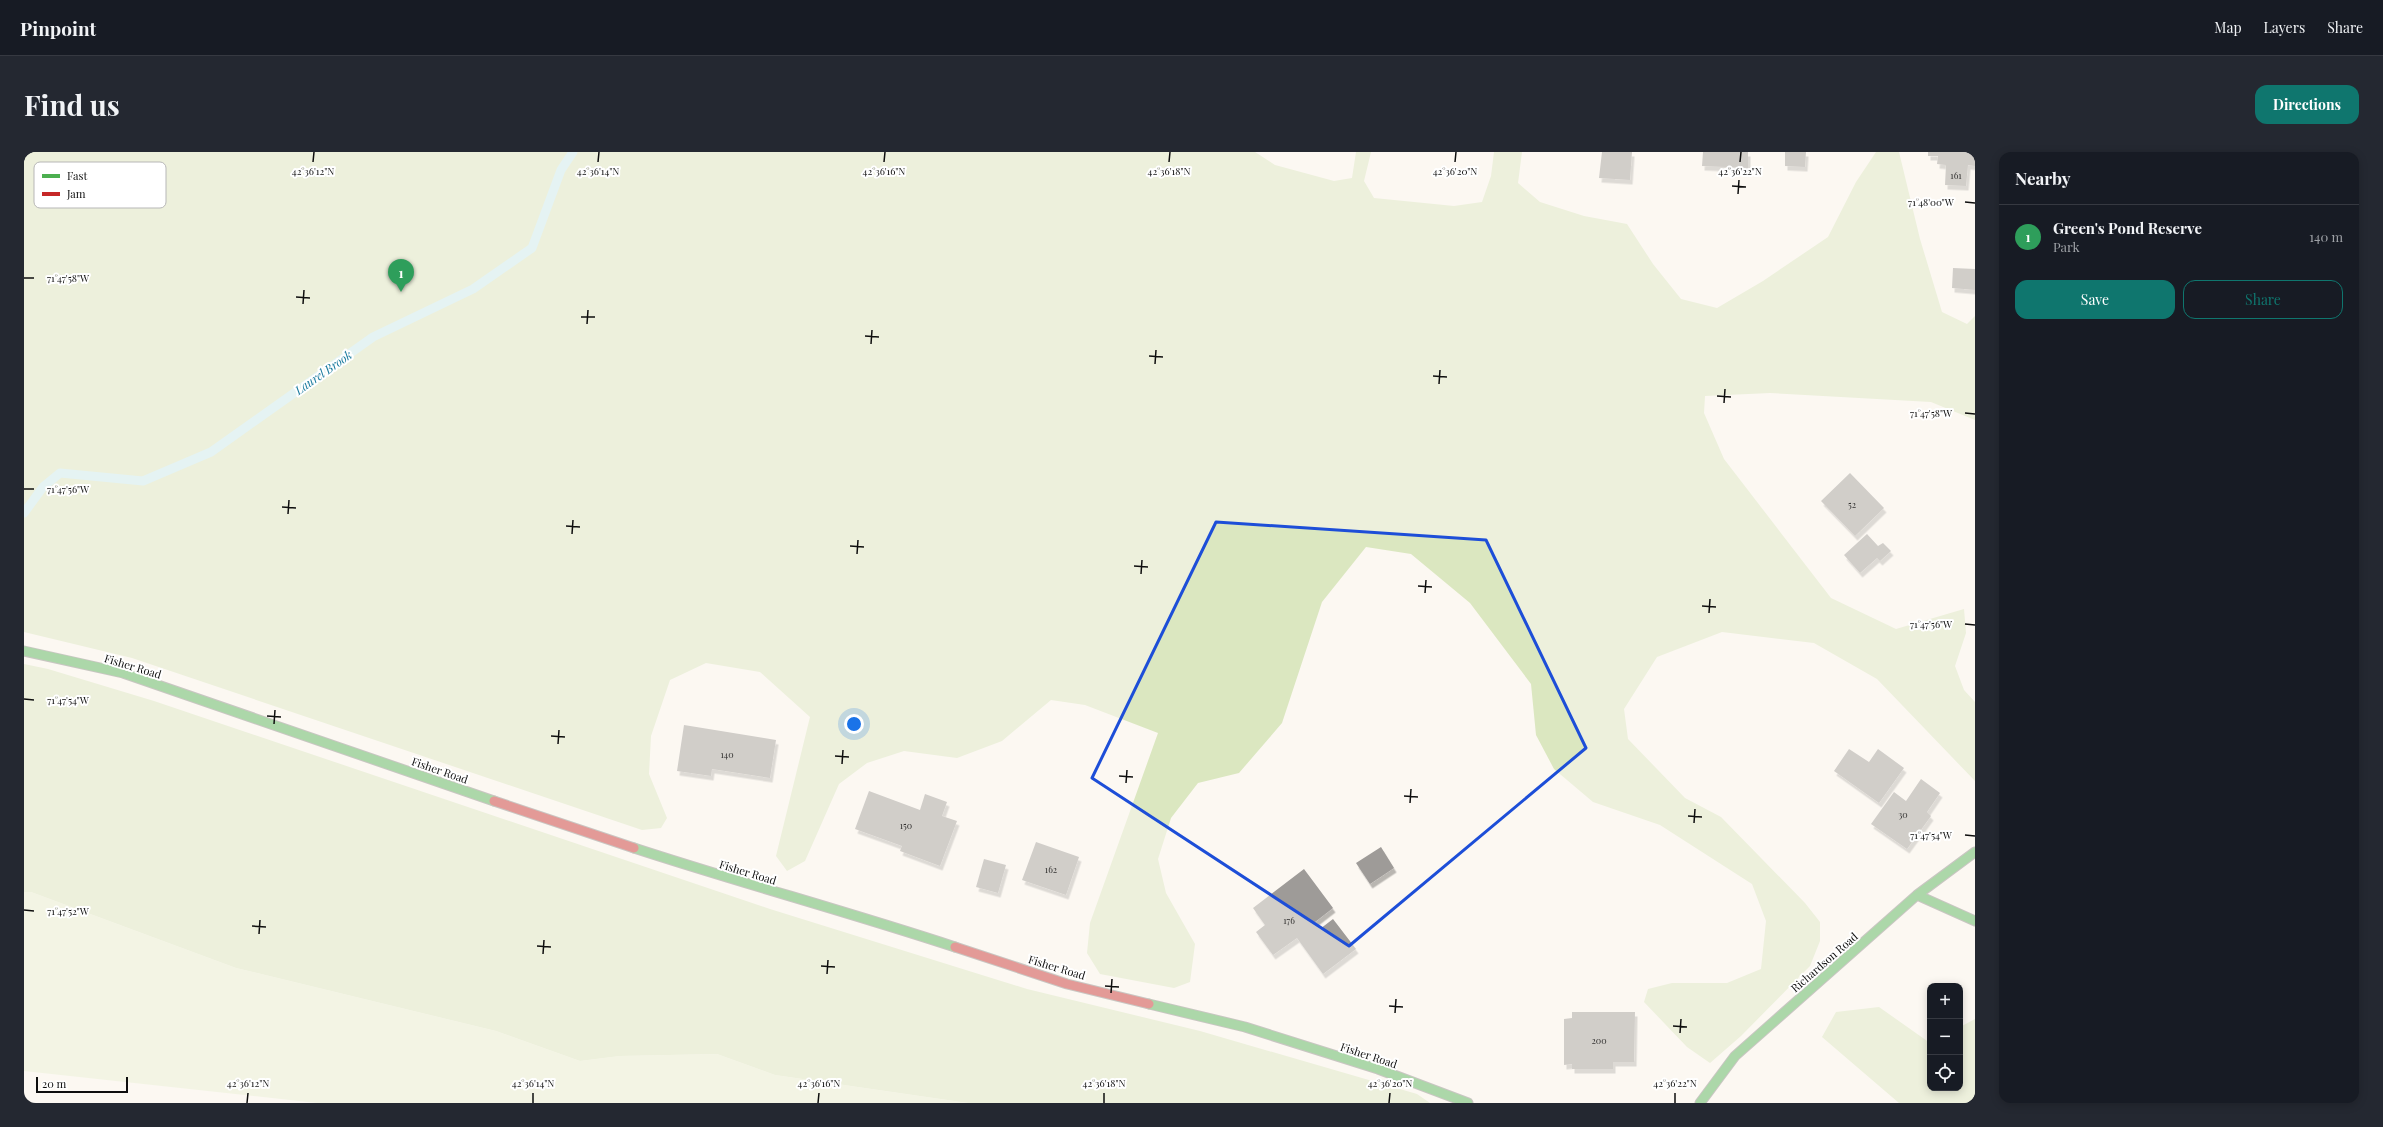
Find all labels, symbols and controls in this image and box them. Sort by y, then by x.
text: Pinpoint [20,15,96,41]
text: Map [2214,18,2242,37]
text: Layers [2264,18,2305,37]
text: Share [2327,18,2363,37]
button: Directions [2255,85,2359,124]
text: Find us [24,86,120,123]
legend [34,162,166,208]
text: 42°36'12"N [292,164,334,178]
text: 42°36'14"N [577,164,619,178]
text: 42°36'16"N [863,164,905,178]
text: 42°36'18"N [1148,164,1190,178]
text: 42°36'20"N [1433,164,1477,178]
text: 42°36'22"N [1718,164,1762,178]
text: Nearby [2015,167,2070,189]
text: Fast [67,168,87,183]
house number: 161 [1950,169,1962,181]
text: Jam [66,186,86,201]
text: 71°48'00"W [1908,195,1955,209]
text: Green's Pond Reserve [2053,218,2202,238]
text: 1 [2026,228,2030,245]
text: 140 m [2309,228,2343,245]
text: Park [2053,238,2080,255]
pin: 1 [388,259,414,292]
text: 71°47'58"W [47,271,90,285]
button: Save [2015,280,2175,319]
button: Share [2183,280,2343,319]
water label: Laurel Brook [290,346,355,398]
text: 71°47'58"W [1910,406,1953,420]
text: 71°47'56"W [47,482,90,496]
house number: 52 [1848,498,1856,510]
text: 71°47'56"W [1910,617,1953,631]
street label: Fisher Road [103,650,164,682]
text: 71°47'54"W [47,693,90,707]
your location [844,714,864,734]
house number: 140 [720,748,734,760]
street label: Fisher Road [410,753,471,787]
house number: 30 [1898,808,1908,820]
house number: 150 [900,819,912,831]
text: 71°47'54"W [1910,828,1953,842]
street label: Fisher Road [718,856,779,888]
house number: 162 [1045,863,1057,875]
text: 71°47'52"W [47,904,90,918]
house number: 176 [1283,914,1295,926]
street label: Richardson Road [1787,928,1861,995]
street label: Fisher Road [1027,951,1088,983]
map controls [1927,983,1963,1091]
button: + [1927,983,1963,1019]
button: − [1927,1019,1963,1055]
house number: 200 [1591,1034,1607,1046]
street label: Fisher Road [1339,1039,1400,1071]
button: locate [1927,1055,1963,1091]
scale bar [36,1075,128,1094]
text: 20 m [42,1076,66,1091]
text: 42°36'12"N [227,1076,269,1090]
text: 42°36'14"N [512,1076,554,1090]
text: 42°36'16"N [798,1076,840,1090]
text: 42°36'18"N [1083,1076,1125,1090]
text: 42°36'20"N [1368,1076,1412,1090]
text: 42°36'22"N [1653,1076,1697,1090]

